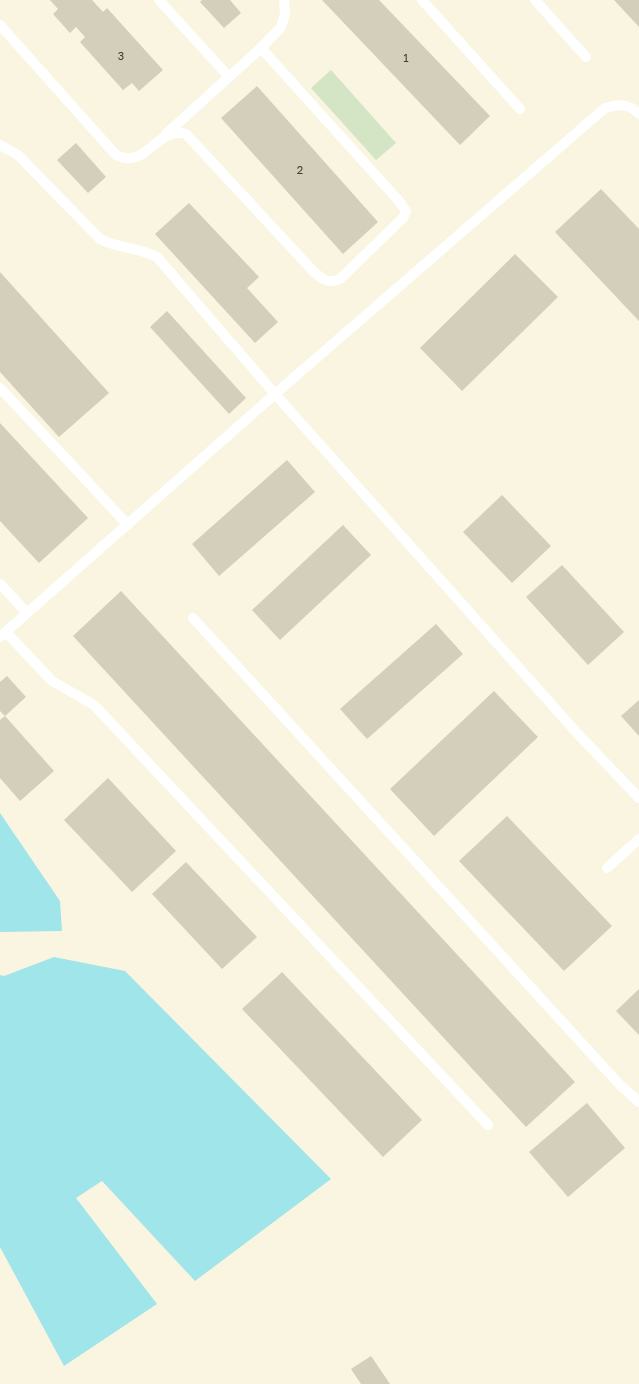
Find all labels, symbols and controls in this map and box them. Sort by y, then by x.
house number: 3 [118,49,124,62]
house number: 1 [403,51,409,64]
house number: 2 [297,163,303,176]

